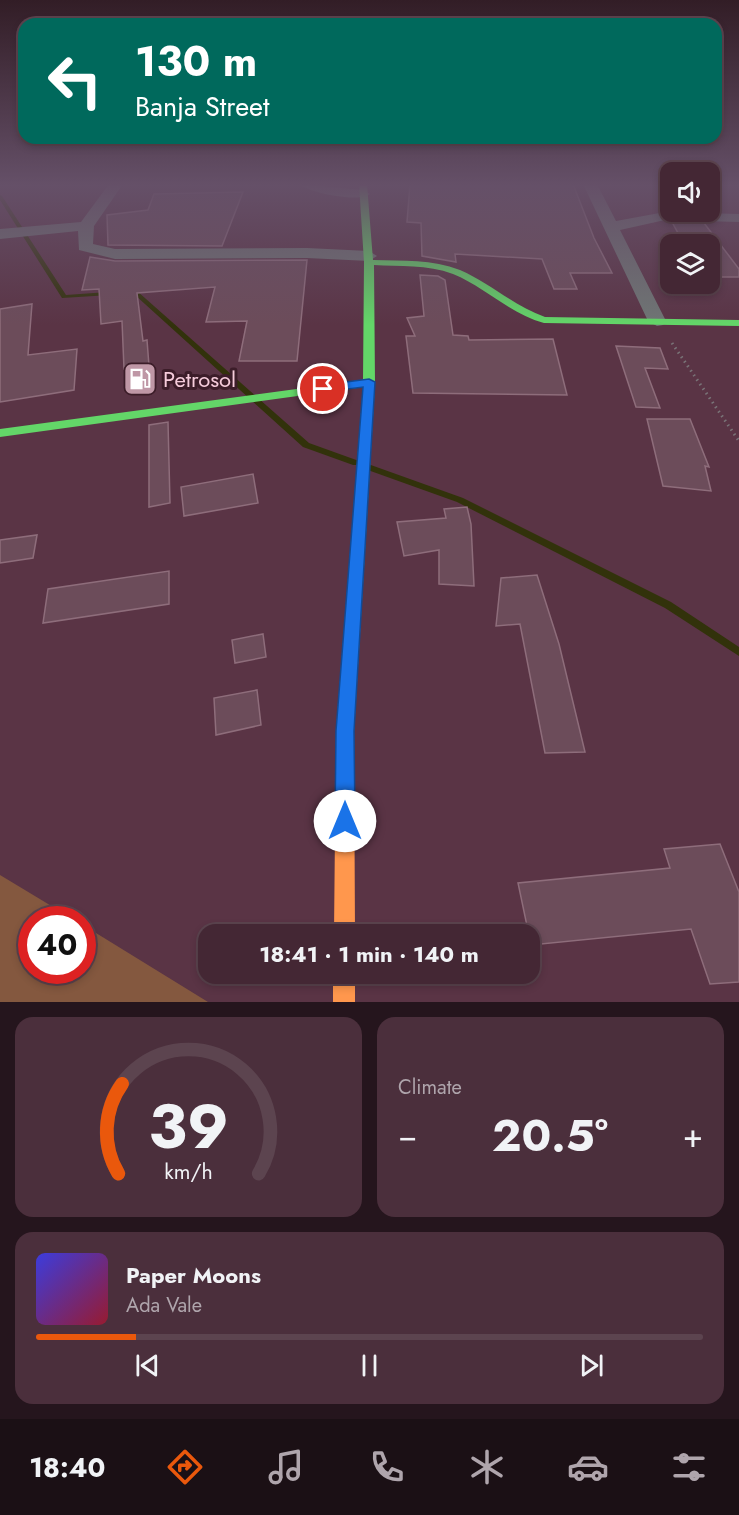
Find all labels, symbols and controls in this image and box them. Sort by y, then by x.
text: 130 m [135,31,257,92]
icon: left [36,42,114,120]
text: Banja Street [135,87,270,126]
map controls [660,162,720,294]
button: sound [660,162,720,222]
button: layers [660,234,720,294]
fuel station icon: Petrosol [122,361,158,397]
place label: Petrosol [163,363,236,395]
pin [297,363,348,414]
icon: arrive [306,372,339,405]
position arrow [313,789,377,853]
speed limit sign: 40 [18,906,96,984]
text: 18:41 · 1 min · 140 m [259,938,479,970]
text: Climate [398,1073,462,1102]
text: 39 [148,1081,229,1171]
text: 20.5° [492,1103,608,1168]
text: − [398,1112,417,1159]
text: + [683,1112,703,1159]
text: km/h [164,1156,213,1187]
text: Paper Moons [126,1259,261,1291]
text: Ada Vale [126,1291,202,1320]
icon: previous [131,1349,164,1382]
icon: pause [353,1349,386,1382]
icon: next [575,1349,608,1382]
icon: directions [164,1446,206,1488]
icon: music [265,1446,307,1488]
icon: phone [366,1446,408,1488]
icon: climate [466,1446,508,1488]
icon: car [567,1446,609,1488]
icon: filters [668,1446,710,1488]
text: 18:40 [29,1448,105,1487]

